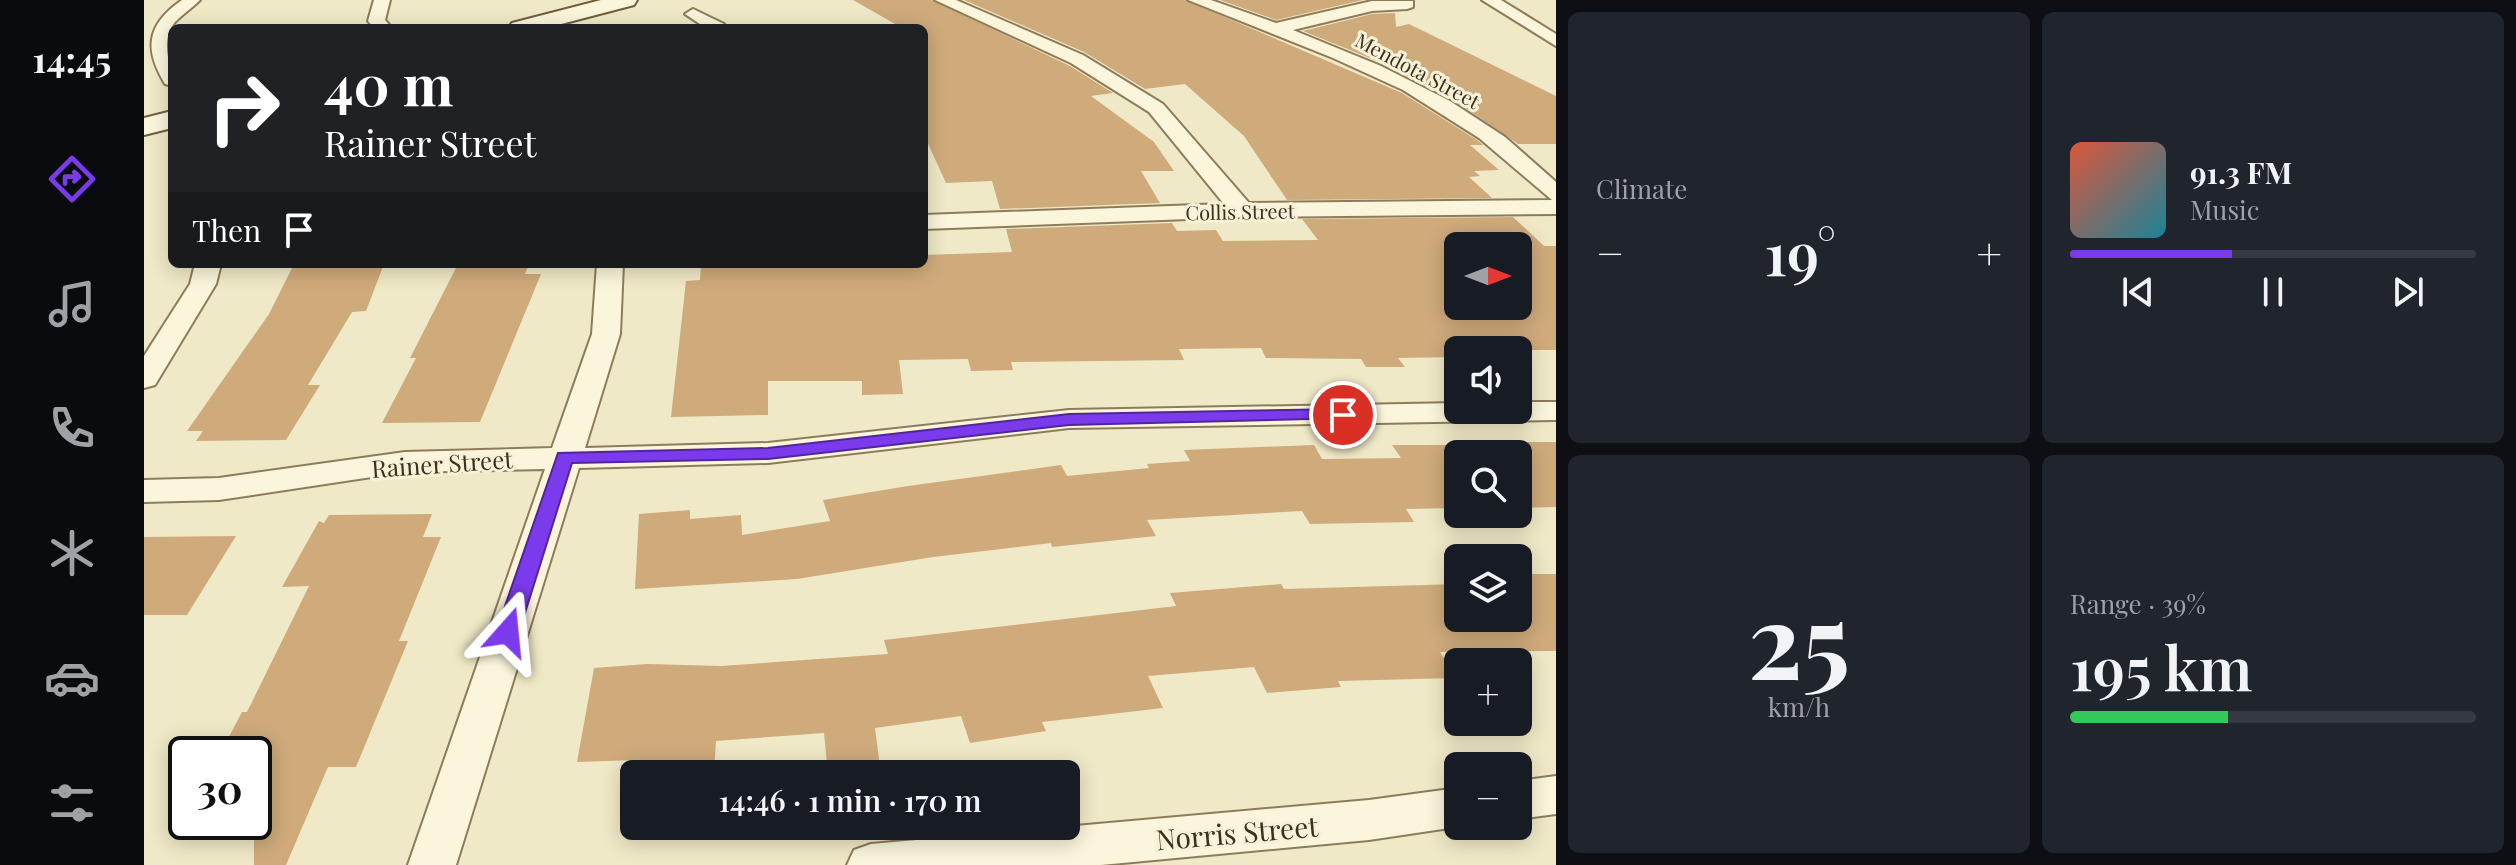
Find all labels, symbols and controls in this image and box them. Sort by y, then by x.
street label: Mendota Street [1351,26,1486,115]
text: 14:45 [33,34,111,82]
text: 40 m [324,46,453,121]
icon: right [192,56,296,160]
text: Rainer Street [324,118,536,166]
icon: directions [44,151,100,207]
text: 91.3 FM [2190,152,2292,192]
text: Climate [1596,171,1687,206]
text: Music [2190,192,2259,227]
street label: Collis Street [1185,197,1296,225]
icon: arrive [277,208,321,252]
text: Then [192,210,261,250]
text: 19° [1764,211,1836,291]
text: − [1596,222,1624,281]
text: + [1976,222,2002,281]
north arrow [1444,232,1532,320]
map controls [1444,232,1532,840]
icon: previous [2116,270,2160,314]
icon: pause [2251,270,2295,314]
icon: next [2386,270,2430,314]
icon: music [44,276,100,332]
button: sound [1444,336,1532,424]
pin [1309,381,1377,449]
icon: arrive [1321,393,1365,437]
icon: phone [44,400,100,456]
button: search [1444,440,1532,528]
street label: Rainer Street [370,442,514,484]
icon: climate [44,525,100,581]
button: layers [1444,544,1532,632]
text: 25 [1748,567,1850,706]
text: Range · 39% [2070,586,2206,621]
position arrow [466,590,550,674]
text: 195 km [2070,626,2252,706]
button: + [1444,648,1532,736]
icon: car [44,650,100,706]
text: km/h [1768,689,1830,724]
speed limit sign: 30 [168,736,272,840]
button: − [1444,752,1532,840]
icon: filters [44,775,100,831]
text: 14:46 · 1 min · 170 m [719,780,981,820]
street label: Norris Street [1154,806,1321,858]

